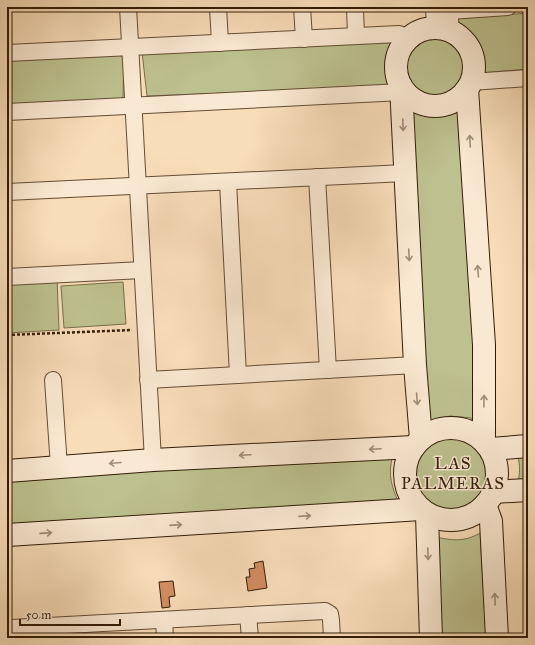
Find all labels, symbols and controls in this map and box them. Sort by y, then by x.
one-way arrow [400,118,407,131]
one-way arrow [467,135,474,148]
one-way arrow [406,248,413,261]
one-way arrow [475,265,482,278]
one-way arrow [414,392,421,405]
one-way arrow [481,395,488,408]
one-way arrow [369,445,382,453]
one-way arrow [239,451,252,459]
district label: LAS PALMERAS [401,453,505,494]
one-way arrow [109,459,122,466]
one-way arrow [298,513,311,520]
one-way arrow [169,521,182,528]
one-way arrow [39,529,52,536]
one-way arrow [425,547,432,560]
one-way arrow [491,593,499,606]
scale bar [20,601,120,627]
text: 50 m [26,608,51,622]

